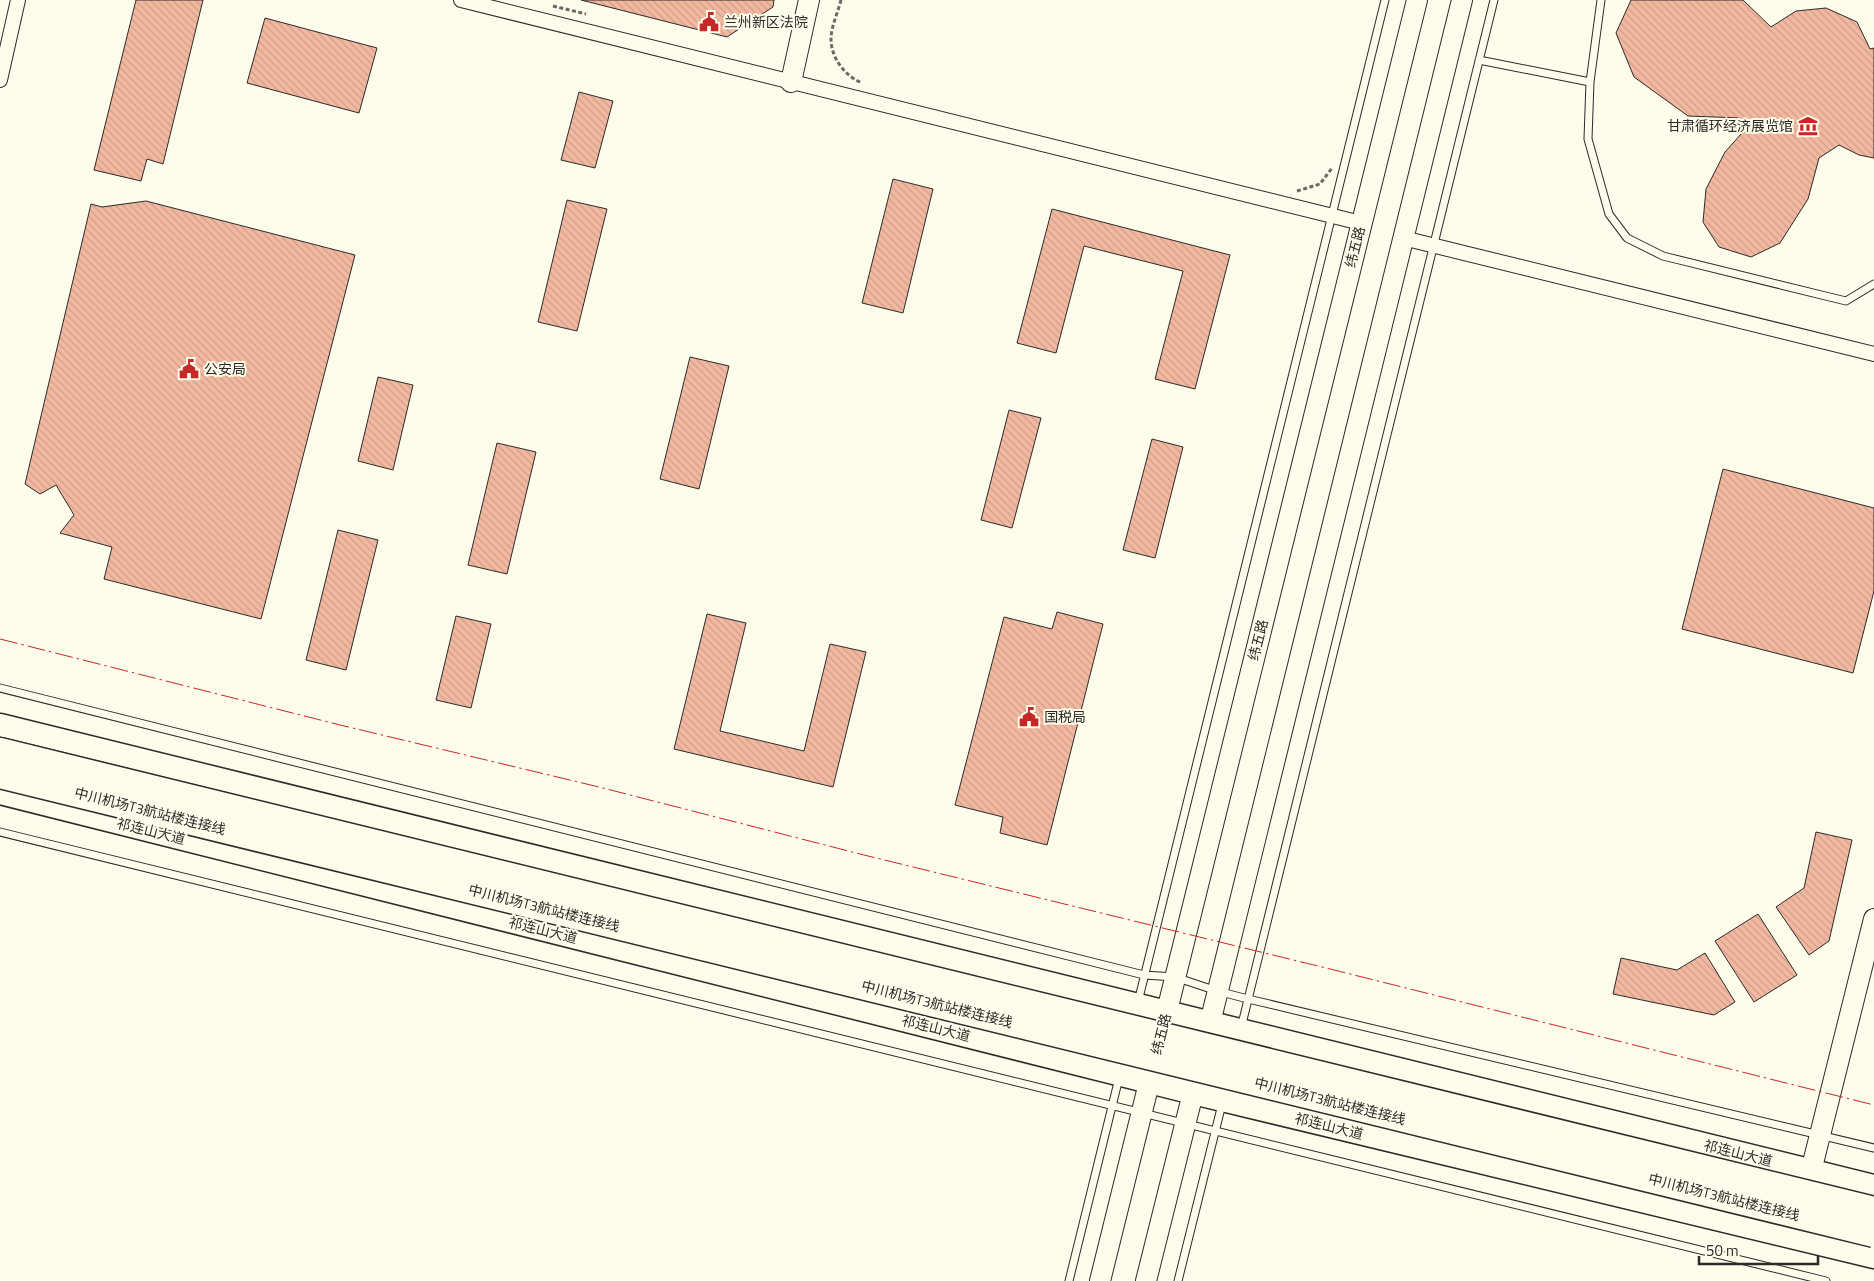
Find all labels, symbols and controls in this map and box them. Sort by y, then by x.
public building icon: 兰州新区法院 [698,11,720,33]
place label: 兰州新区法院 [724,11,808,32]
place label: 甘肃循环经济展览馆 [1667,115,1793,136]
museum icon: 甘肃循环经济展览馆 [1797,115,1819,137]
street label: 纬五路 [1339,224,1370,270]
public building icon: 公安局 [178,358,200,380]
place label: 公安局 [204,358,246,379]
street label: 纬五路 [1242,617,1273,663]
public building icon: 国税局 [1018,706,1040,728]
place label: 国税局 [1044,706,1086,727]
street label: 中川机场T3航站楼连接线 [72,782,228,839]
street label: 祁连山大道 [115,812,188,849]
street label: 中川机场T3航站楼连接线 [466,879,622,936]
street label: 祁连山大道 [507,911,580,948]
street label: 中川机场T3航站楼连接线 [859,975,1015,1032]
street label: 祁连山大道 [900,1009,973,1046]
street label: 纬五路 [1145,1011,1176,1057]
street label: 中川机场T3航站楼连接线 [1252,1072,1408,1129]
street label: 祁连山大道 [1293,1107,1366,1144]
street label: 祁连山大道 [1702,1134,1775,1171]
street label: 中川机场T3航站楼连接线 [1646,1168,1802,1225]
scale bar [1699,1234,1818,1266]
text: 50 m [1706,1239,1739,1262]

